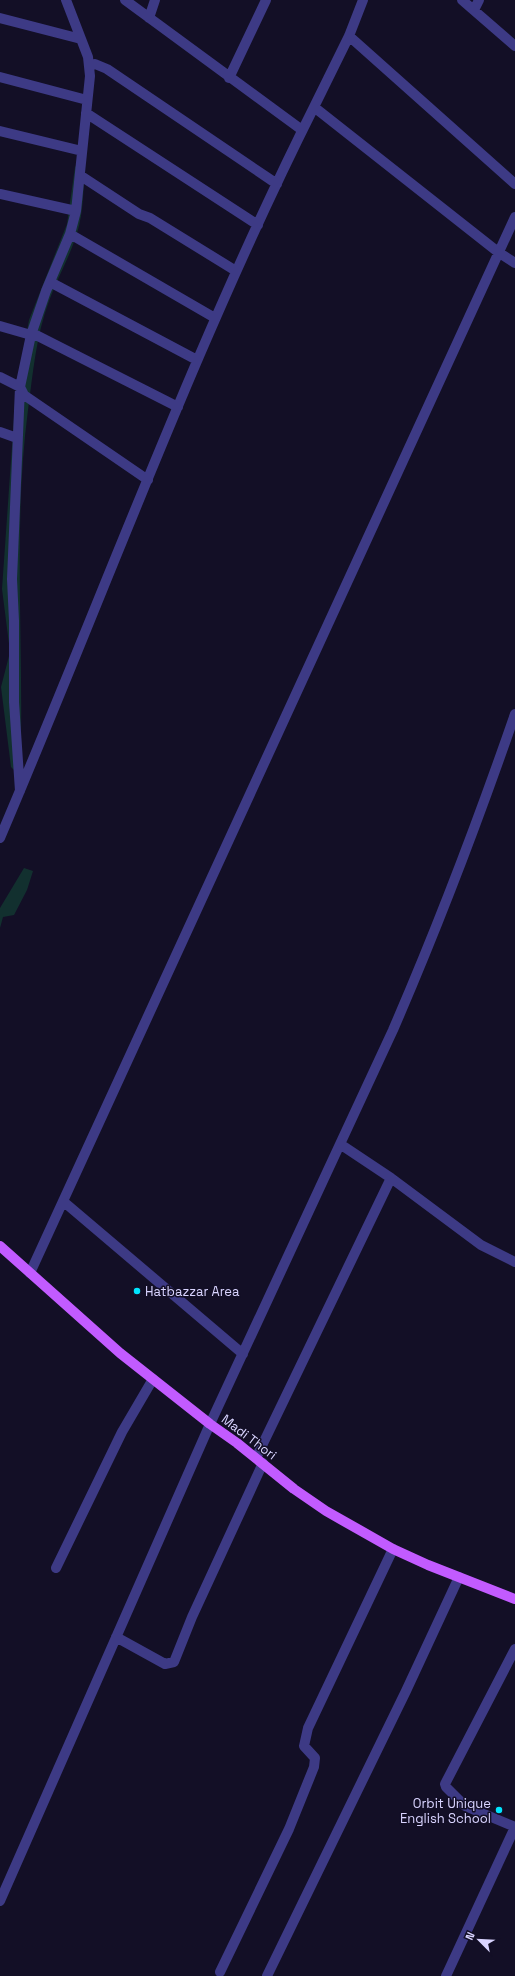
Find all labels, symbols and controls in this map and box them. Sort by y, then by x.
place label: Hatbazzar Area [145,1283,240,1300]
marker: Hatbazzar Area [132,1286,142,1296]
street label: Madi Thori [218,1411,280,1463]
place label: Orbit Unique English School [400,1795,491,1827]
marker: Orbit Unique English School [494,1805,504,1815]
north arrow [459,1920,499,1960]
text: N [462,1930,478,1942]

